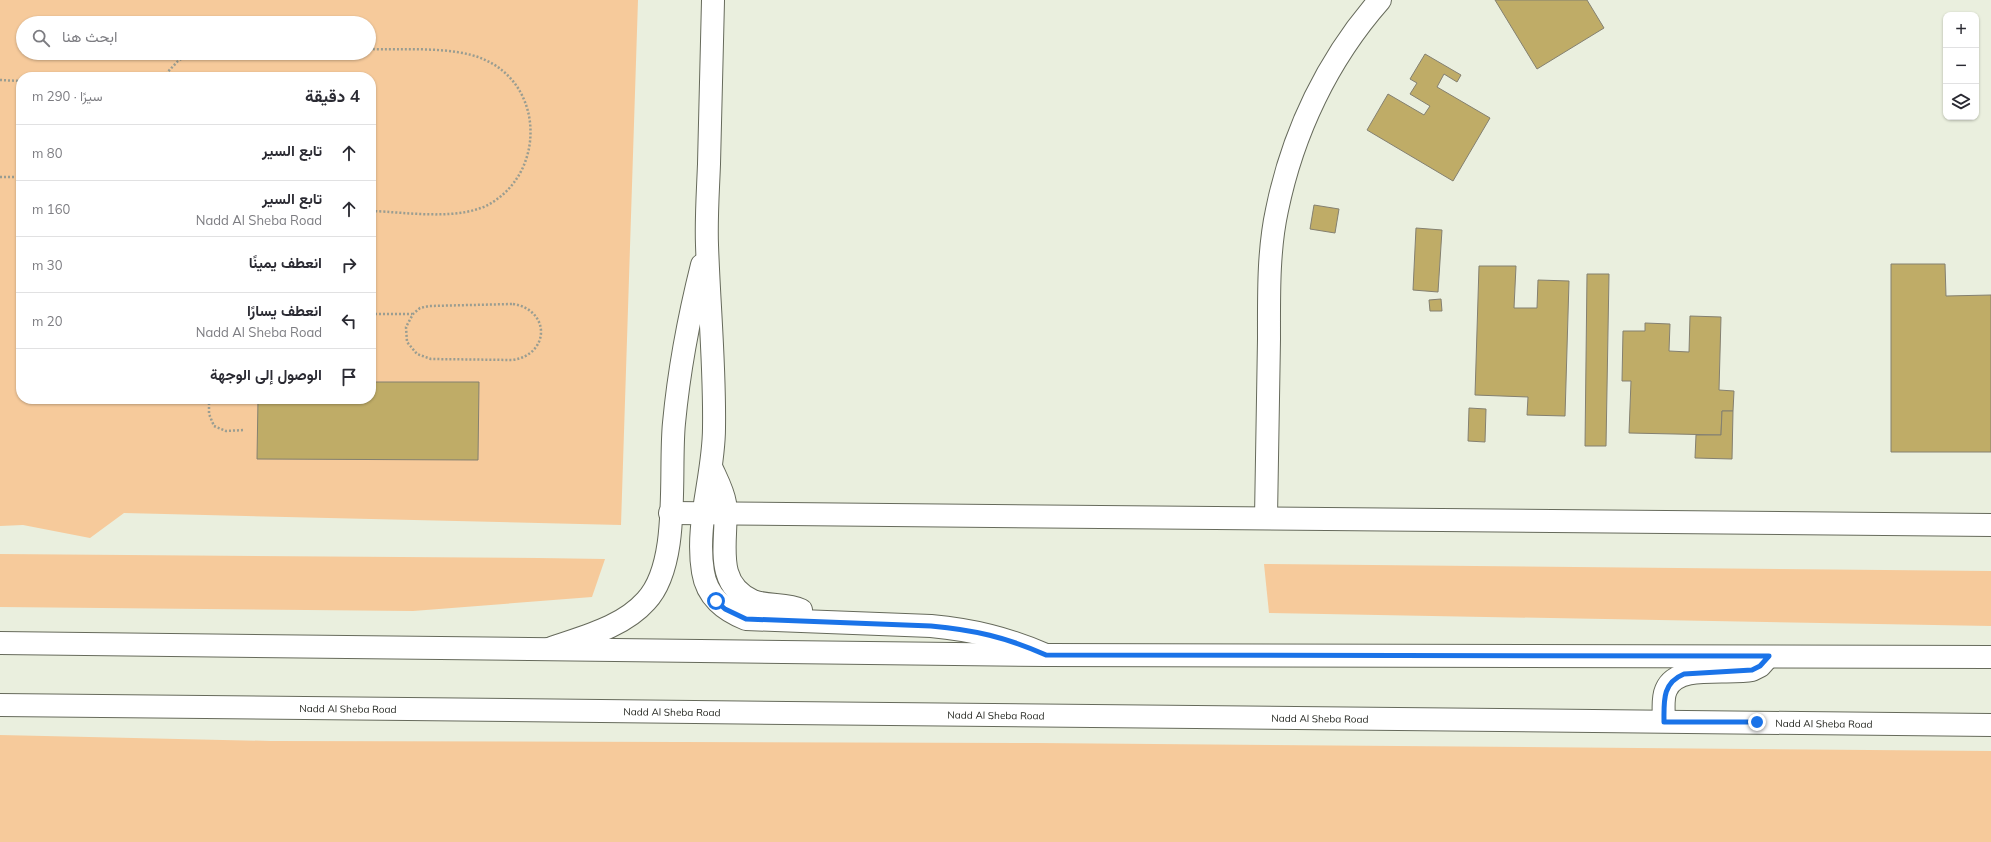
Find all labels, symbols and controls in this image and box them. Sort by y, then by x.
map controls [1943,12,1979,120]
button: + [1943,12,1979,48]
search box [16,16,376,60]
icon: search [30,27,52,49]
text: ابحث هنا [62,27,117,46]
button: − [1943,48,1979,84]
button: layers [1943,84,1979,120]
text: 4 دقيقة [305,85,360,106]
text: سيرًا · 290 m [32,88,103,104]
text: تابع السير [262,141,322,160]
icon: ahead [338,142,360,164]
text: 80 m [32,145,62,161]
text: تابع السير [262,189,322,208]
icon: ahead [338,198,360,220]
text: 160 m [32,201,70,217]
text: Nadd Al Sheba Road [196,212,322,228]
text: انعطف يمينًا [249,253,322,272]
icon: right [338,254,360,276]
text: 30 m [32,257,62,273]
text: انعطف يسارًا [247,301,322,320]
icon: left [338,310,360,332]
text: 20 m [32,313,62,329]
text: Nadd Al Sheba Road [196,324,322,340]
text: الوصول إلى الوجهة [210,365,322,384]
icon: arrive [338,366,360,388]
route start [707,592,725,610]
street label: Nadd Al Sheba Road [299,702,397,715]
street label: Nadd Al Sheba Road [623,705,721,719]
street label: Nadd Al Sheba Road [947,708,1045,722]
street label: Nadd Al Sheba Road [1271,711,1369,725]
route end [1748,713,1766,731]
street label: Nadd Al Sheba Road [1775,716,1873,730]

